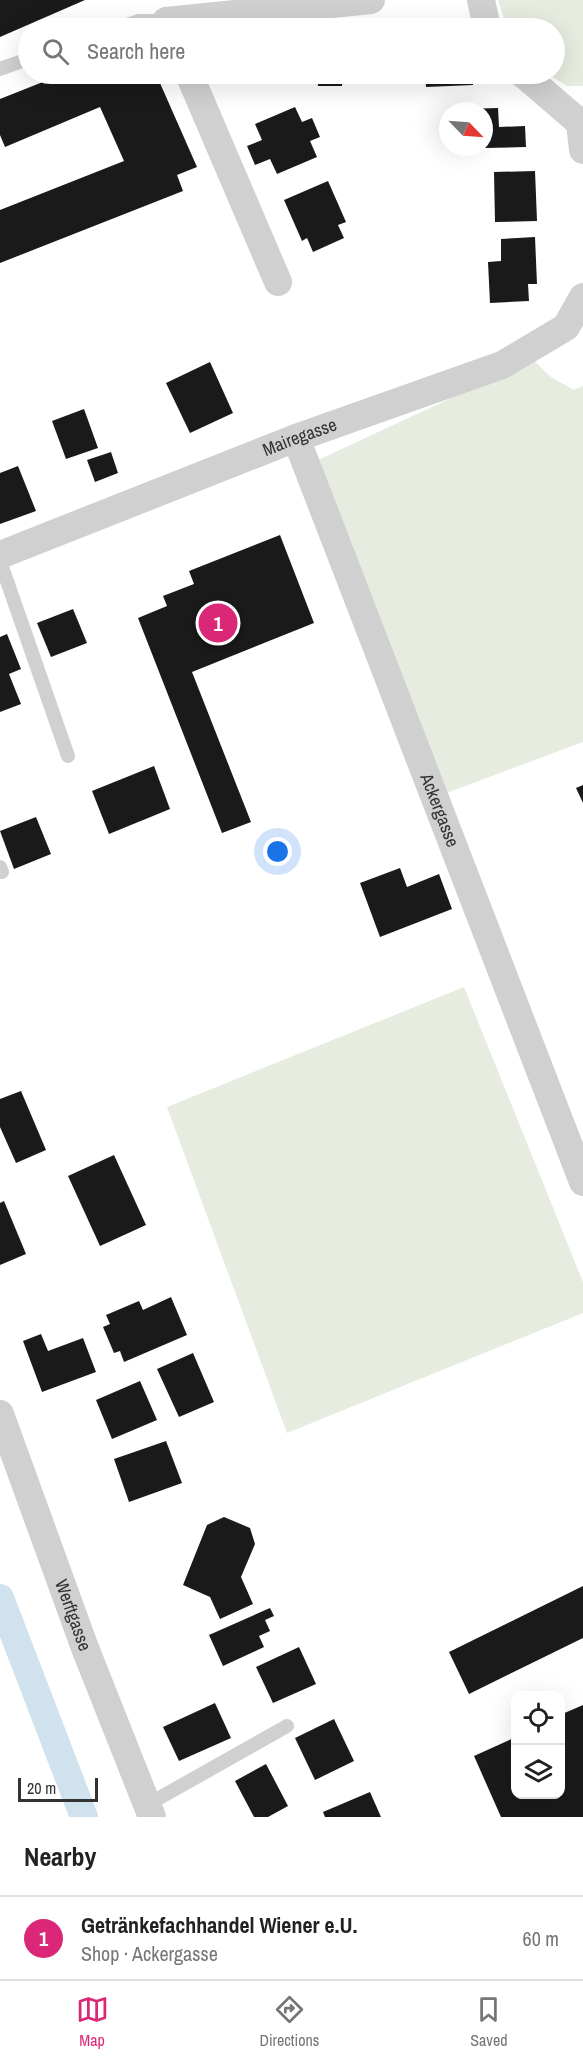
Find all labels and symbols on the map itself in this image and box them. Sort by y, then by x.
north arrow [439,102,493,156]
street label: Mairegasse [259,412,340,462]
pin: 1 [198,600,238,646]
street label: Ackergasse [414,769,466,851]
your location [263,837,292,866]
street label: Werftgasse [49,1576,98,1654]
scale bar [18,1775,98,1802]

